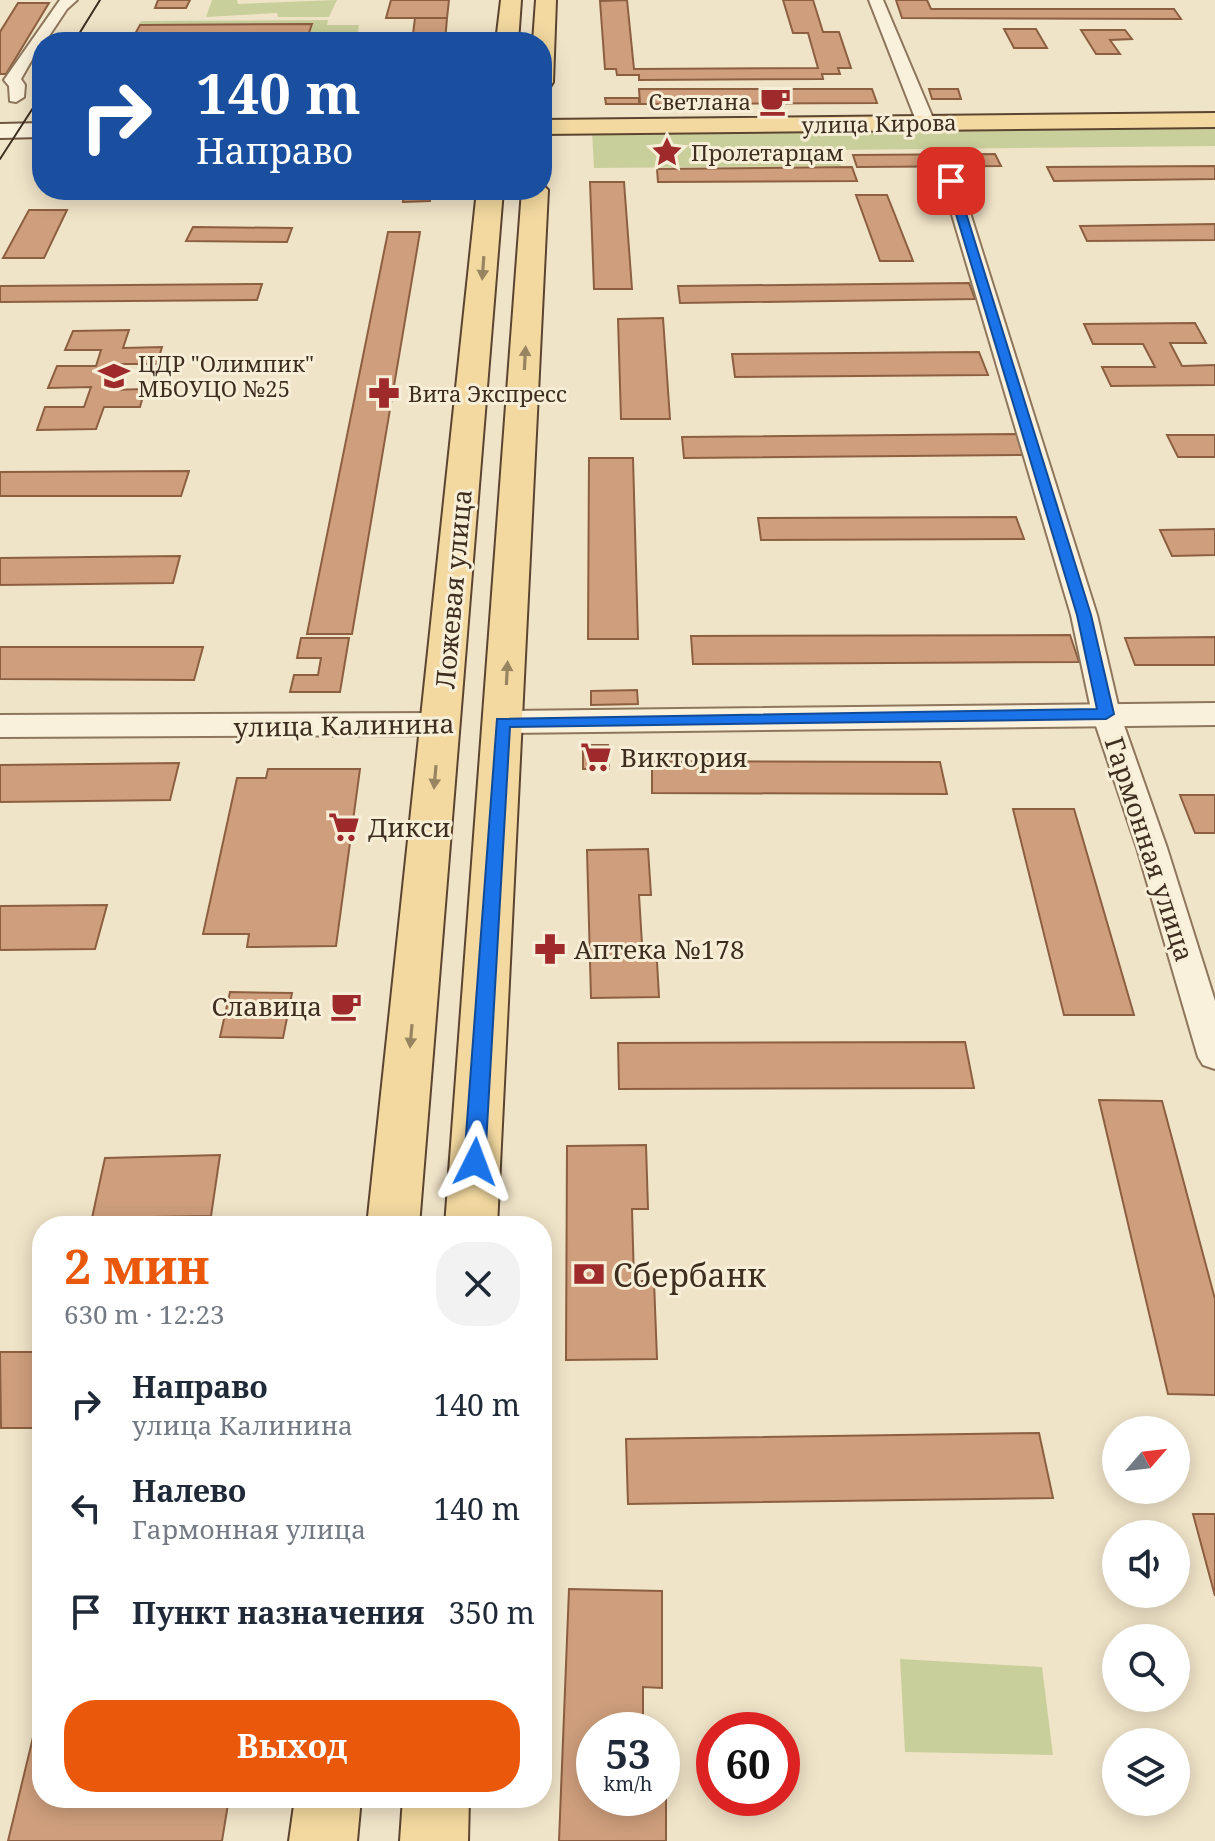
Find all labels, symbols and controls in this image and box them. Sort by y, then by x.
text: 140 m [196,54,361,130]
icon: right [64,64,168,168]
cafe icon: Светлана [758,84,792,118]
place label: Светлана [649,86,751,116]
street label: улица Кирова [801,107,957,139]
text: Направо [196,126,353,175]
place icon: Пролетарцам [650,135,684,169]
place label: Пролетарцам [691,137,844,167]
pin [917,147,985,215]
icon: arrive [929,159,973,203]
one-way arrow [476,256,489,281]
one-way arrow [519,345,532,370]
place label: ЦДР "Олимпик" МБОУЦО №25 [138,348,314,403]
school or university icon: ЦДР "Олимпик" МБОУЦО №25 [97,359,131,393]
pharmacy icon: Вита Экспресс [367,376,401,410]
place label: Вита Экспресс [408,378,567,408]
street label: Ложевая улица [426,488,480,690]
one-way arrow [501,660,514,685]
street label: улица Калинина [233,705,455,745]
street label: Гармонная улица [1097,732,1203,966]
place label: Виктория [620,739,748,775]
supermarket icon: Виктория [579,740,613,774]
one-way arrow [428,765,441,790]
place label: Дикси [368,809,451,845]
supermarket icon: Дикси [327,810,361,844]
place label: Аптека №178 [574,931,744,967]
pharmacy icon: Аптека №178 [533,932,567,966]
place label: Славица [211,988,322,1024]
cafe icon: Славица [329,989,363,1023]
one-way arrow [404,1024,417,1049]
position arrow [433,1120,517,1204]
text: 2 мин [64,1233,209,1298]
button: close [436,1242,520,1326]
place label: Сбербанк [613,1253,766,1296]
bank icon: Сбербанк [572,1257,606,1291]
text: 630 m · 12:23 [64,1296,225,1332]
text: Направо [132,1366,268,1407]
icon: right [64,1382,108,1426]
text: 140 m [434,1384,520,1425]
text: улица Калинина [132,1407,353,1443]
north arrow [1102,1416,1190,1504]
map controls [1102,1416,1190,1816]
text: Налево [132,1470,246,1511]
icon: left [64,1486,108,1530]
text: 140 m [434,1488,520,1529]
text: Гармонная улица [132,1511,366,1547]
button: sound [1102,1520,1190,1608]
icon: arrive [64,1590,108,1634]
text: Пункт назначения [132,1592,424,1633]
text: 350 m [448,1592,535,1633]
button: search [1102,1624,1190,1712]
button: Выход [64,1700,520,1792]
speed limit sign: 60 [696,1712,800,1816]
text: 53 [605,1726,651,1781]
button: layers [1102,1728,1190,1816]
text: km/h [603,1770,653,1797]

